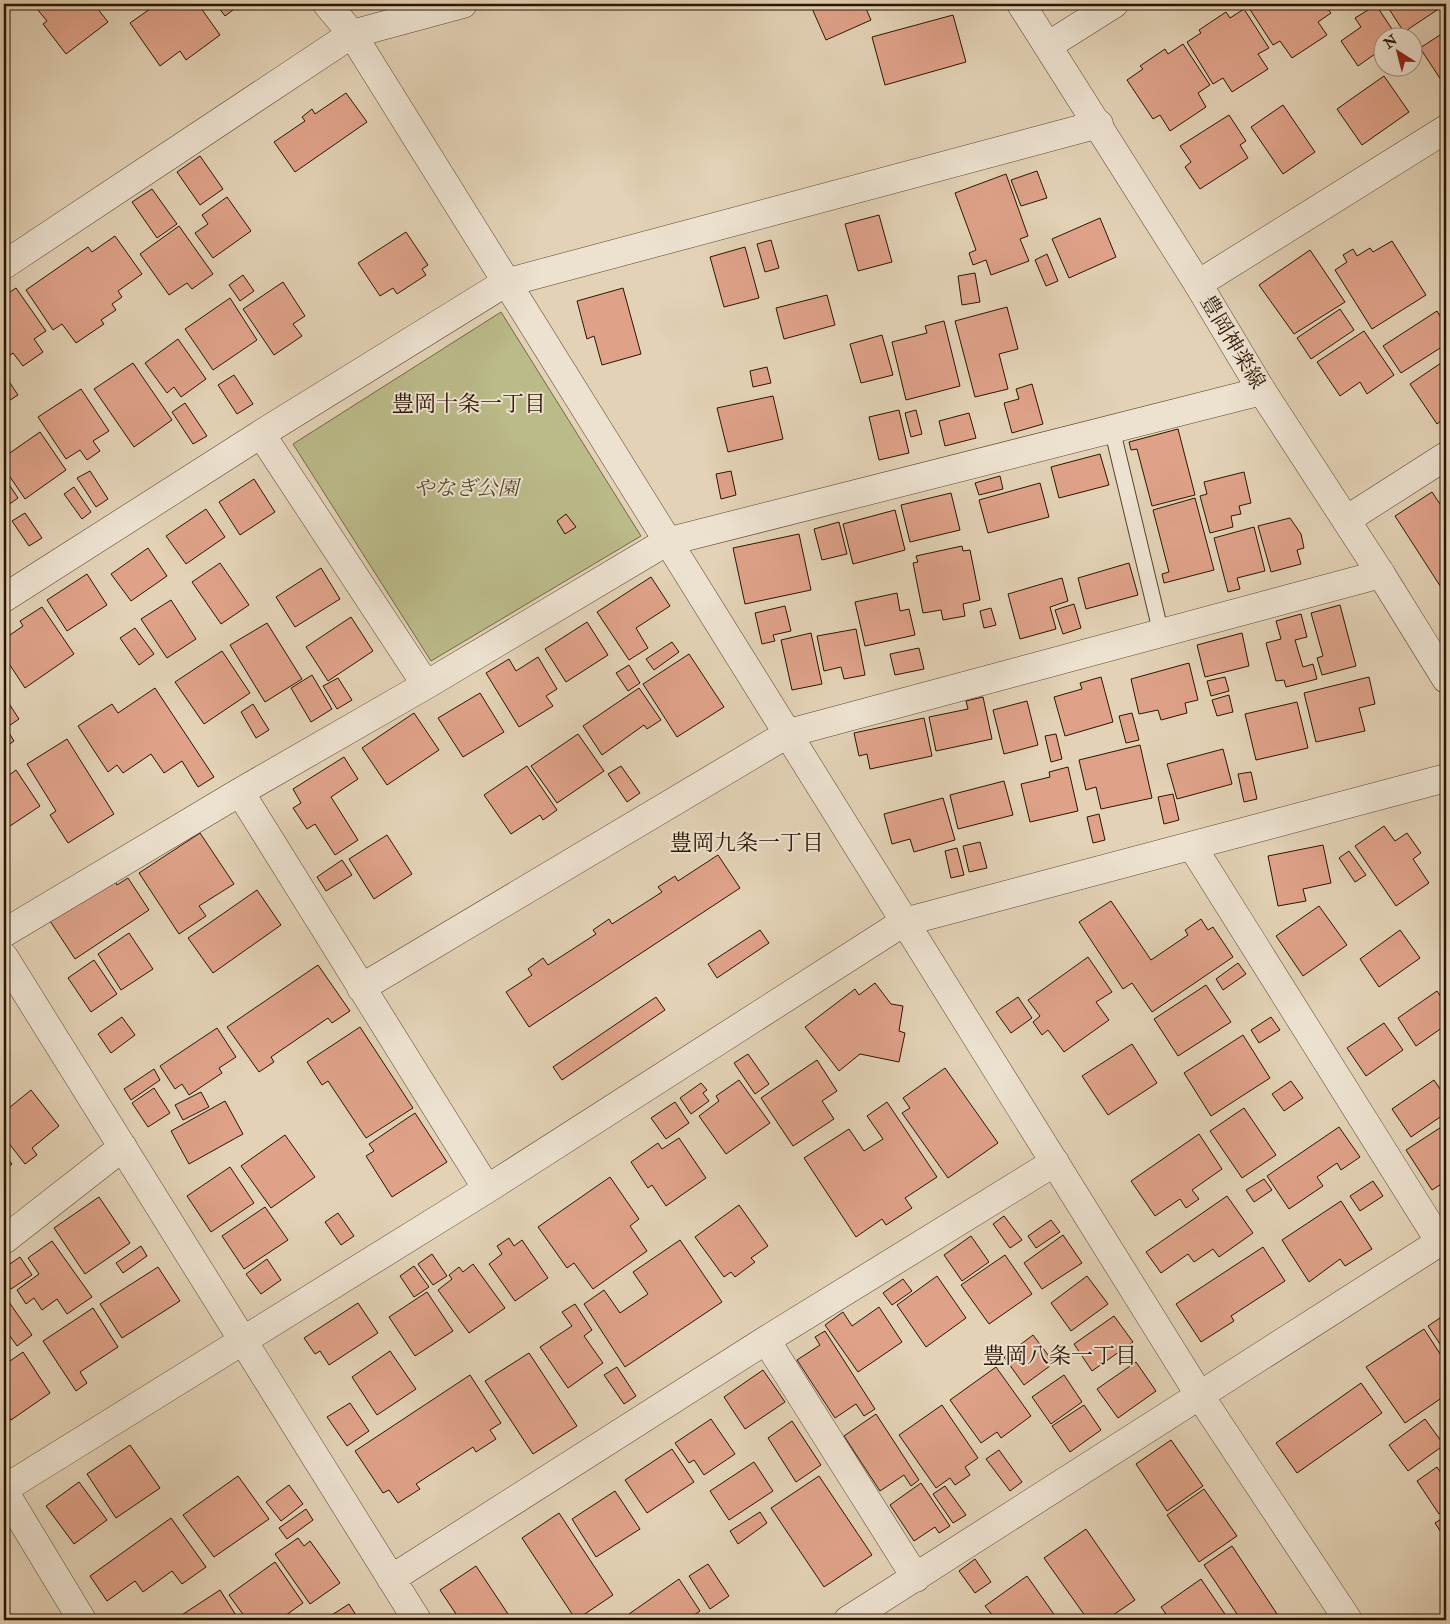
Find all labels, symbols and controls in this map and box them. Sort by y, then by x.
north arrow [1372,28,1422,78]
text: N [1380,31,1401,53]
street label: 豊岡神楽線 [1194,290,1271,394]
district label: 豊岡十条一丁目 [392,390,546,418]
park label: やなぎ公園 [414,475,521,502]
district label: 豊岡九条一丁目 [670,829,824,857]
district label: 豊岡八条一丁目 [983,1342,1137,1370]

